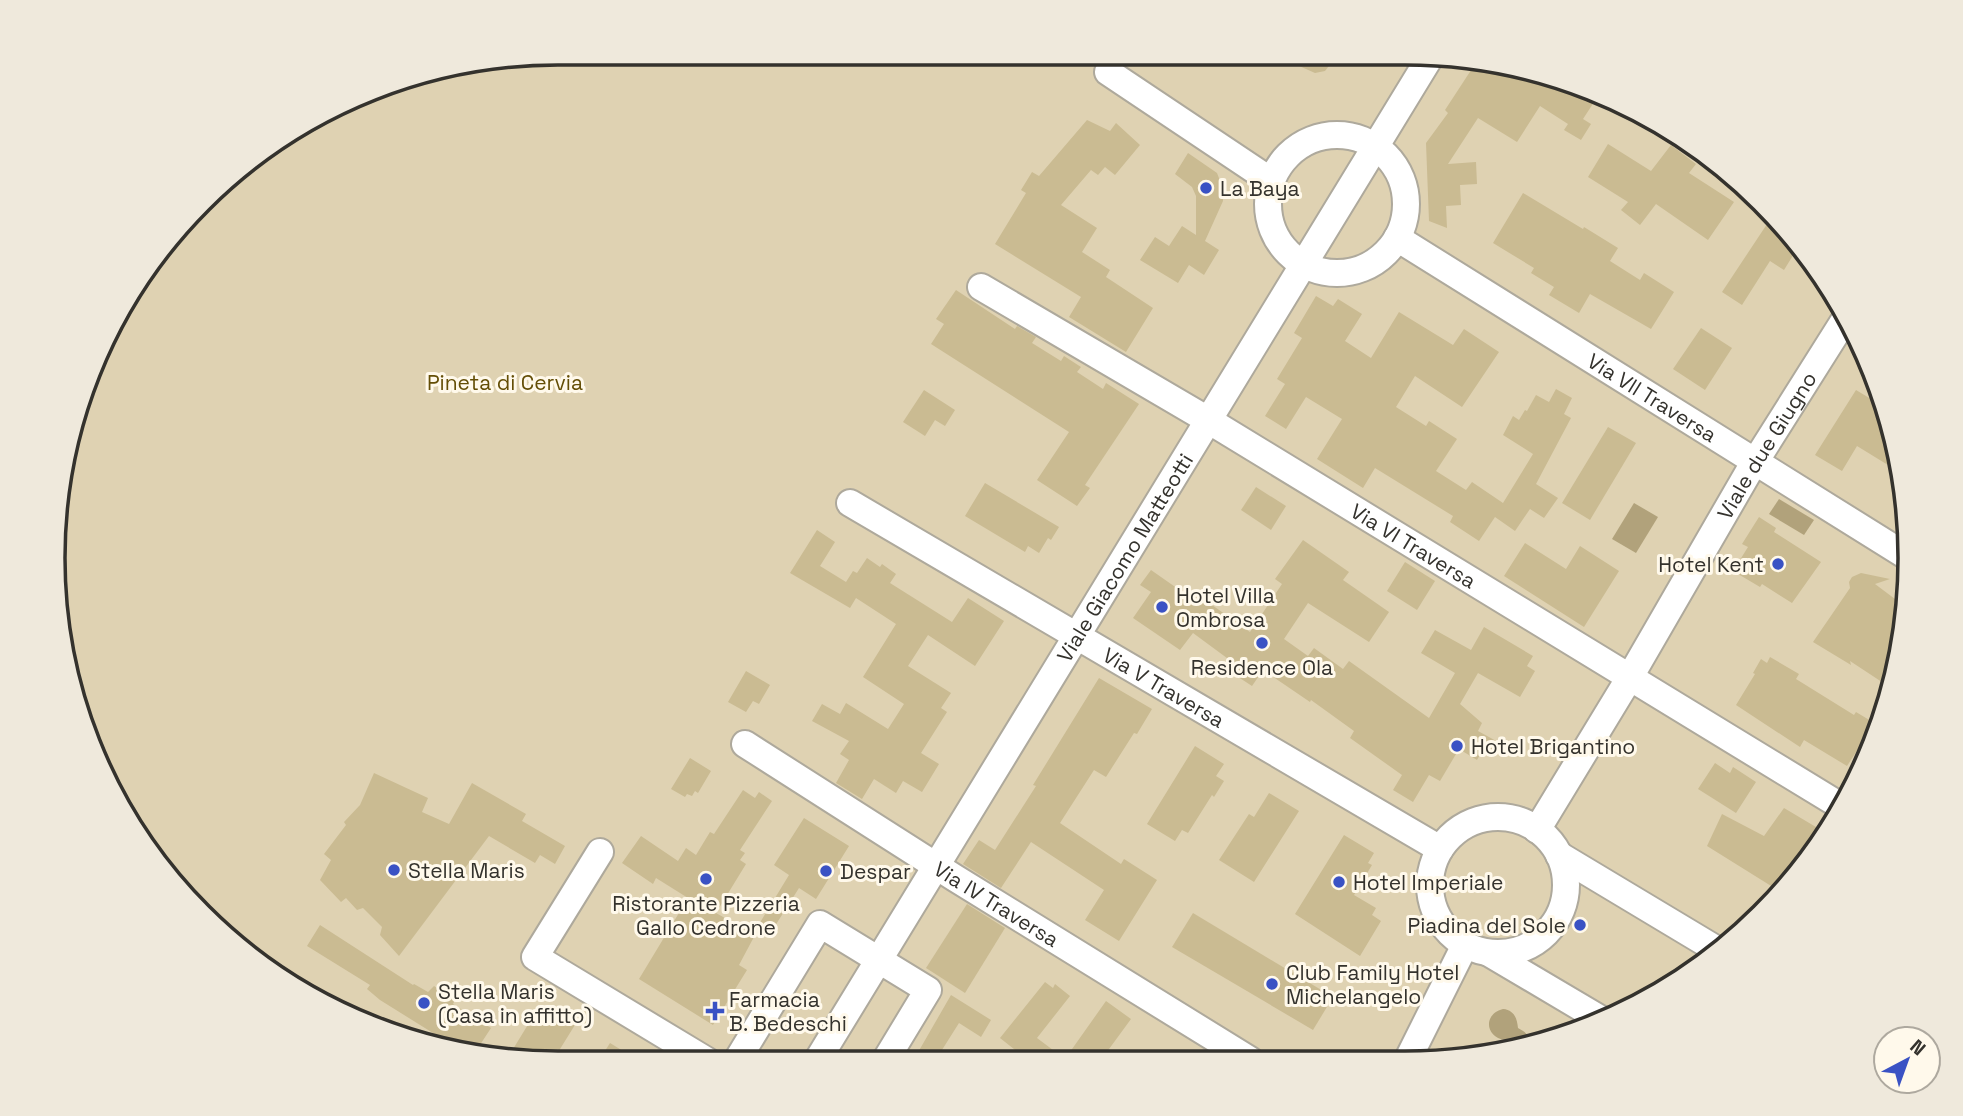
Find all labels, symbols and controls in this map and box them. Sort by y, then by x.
place label: La Baya [1220,175,1300,202]
marker: La Baya [1198,180,1214,196]
street label: Via VII Traversa [1583,347,1722,448]
street label: Viale due Giugno [1711,366,1822,524]
park label: Pineta di Cervia [427,369,583,396]
street label: Viale Giacomo Matteotti [1051,448,1199,667]
street label: Via VI Traversa [1346,497,1481,594]
place label: Hotel Kent [1658,551,1764,578]
marker: Hotel Kent [1770,556,1786,572]
place label: Hotel Villa Ombrosa [1176,582,1275,633]
marker: Hotel Villa Ombrosa [1154,599,1170,615]
marker: Residence Ola [1254,635,1270,651]
street label: Via V Traversa [1098,641,1230,733]
place label: Residence Ola [1191,654,1333,681]
place label: Hotel Brigantino [1471,733,1635,760]
marker: Hotel Brigantino [1449,738,1465,754]
street label: Via IV Traversa [929,855,1064,953]
place label: Stella Maris [408,857,525,884]
place label: Despar [840,858,911,885]
marker: Stella Maris [386,862,402,878]
marker: Despar [818,863,834,879]
place label: Hotel Imperiale [1353,869,1503,896]
marker: Ristorante Pizzeria Gallo Cedrone [698,871,714,887]
marker: Hotel Imperiale [1331,874,1347,890]
place label: Ristorante Pizzeria Gallo Cedrone [612,890,800,941]
place label: Piadina del Sole [1408,912,1566,939]
marker: Piadina del Sole [1572,917,1588,933]
place label: Club Family Hotel Michelangelo [1286,959,1459,1010]
marker: Club Family Hotel Michelangelo [1264,976,1280,992]
place label: Stella Maris (Casa in affitto) [438,978,592,1029]
place label: Farmacia B. Bedeschi [729,986,847,1037]
marker: Stella Maris (Casa in affitto) [416,995,432,1011]
marker: Farmacia B. Bedeschi [707,1003,723,1019]
north arrow [1872,1025,1942,1095]
text: N [1905,1034,1931,1061]

